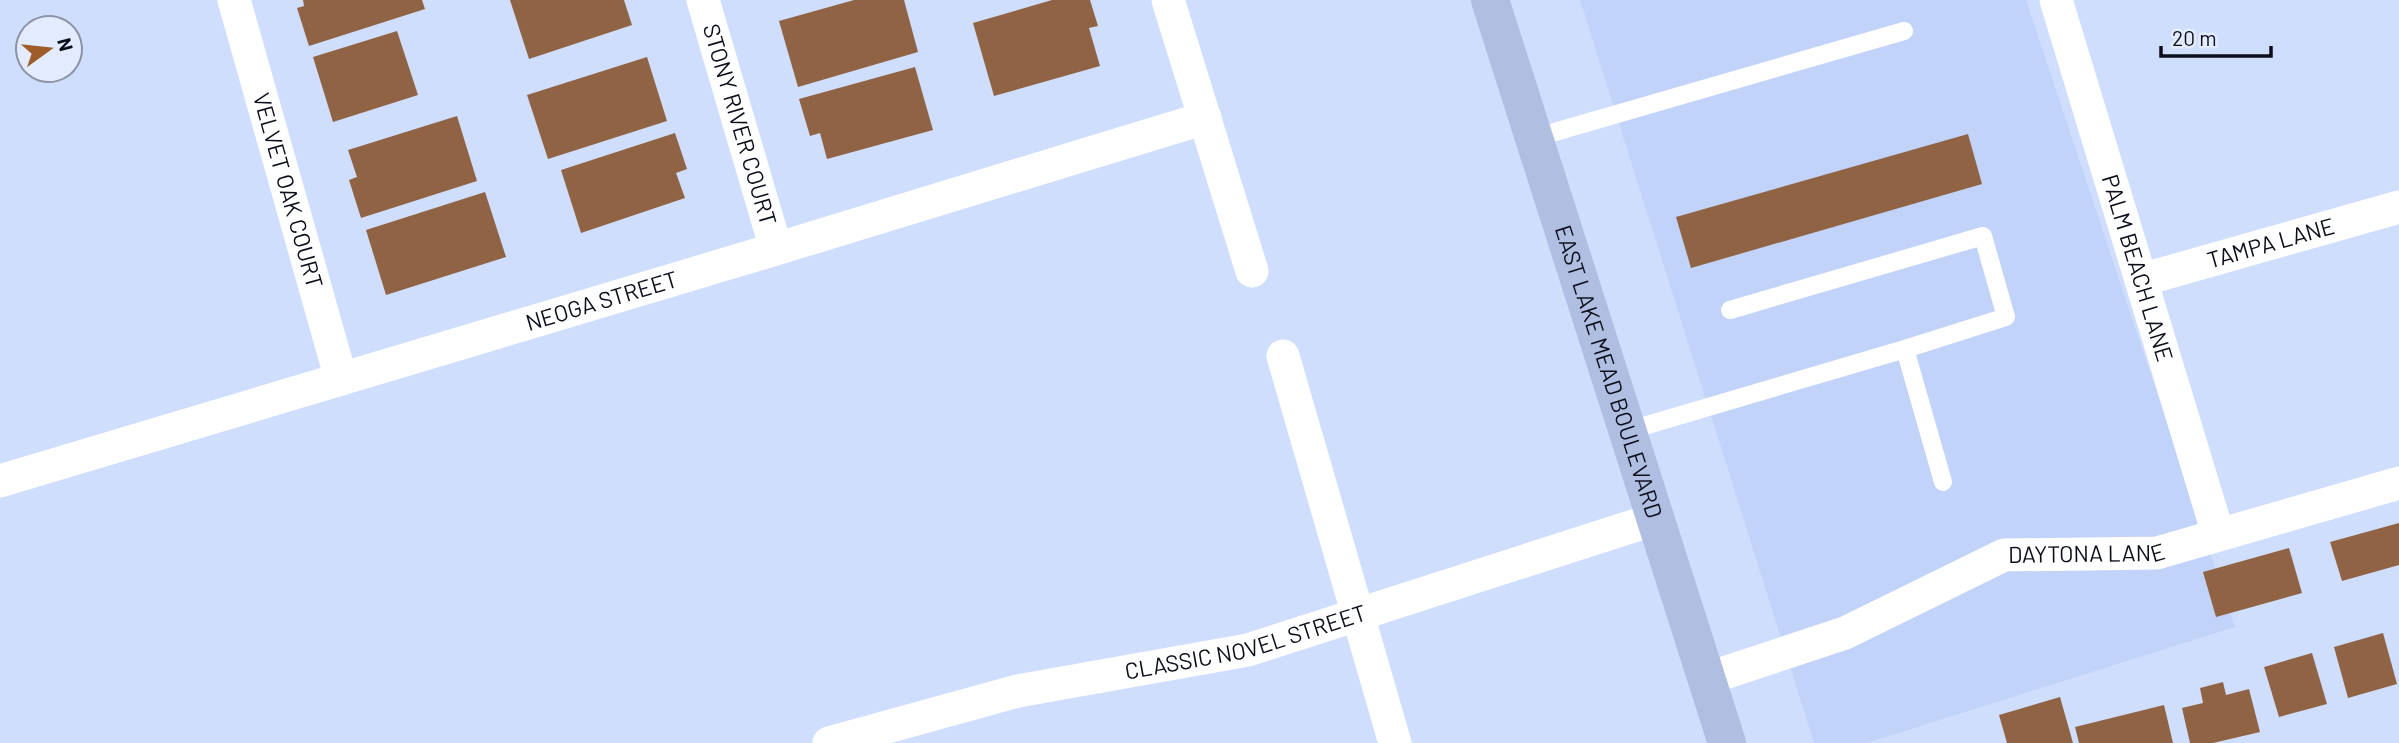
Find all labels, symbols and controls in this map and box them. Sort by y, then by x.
north arrow [14,14,84,84]
scale bar [2161,14,2271,58]
street label: STONY RIVER COURT [698,20,783,229]
text: 20 m [2172,25,2217,50]
text: N [53,35,79,54]
street label: VELVET OAK COURT [248,89,330,291]
street label: PALM BEACH LANE [2097,171,2180,365]
street label: TAMPA LANE [2204,211,2337,274]
street label: EAST LAKE MEAD BOULEVARD [1550,221,1669,521]
street label: NEOGA STREET [522,264,681,336]
street label: DAYTONA LANE [2008,536,2168,568]
street label: CLASSIC NOVEL STREET [1123,598,1369,685]

